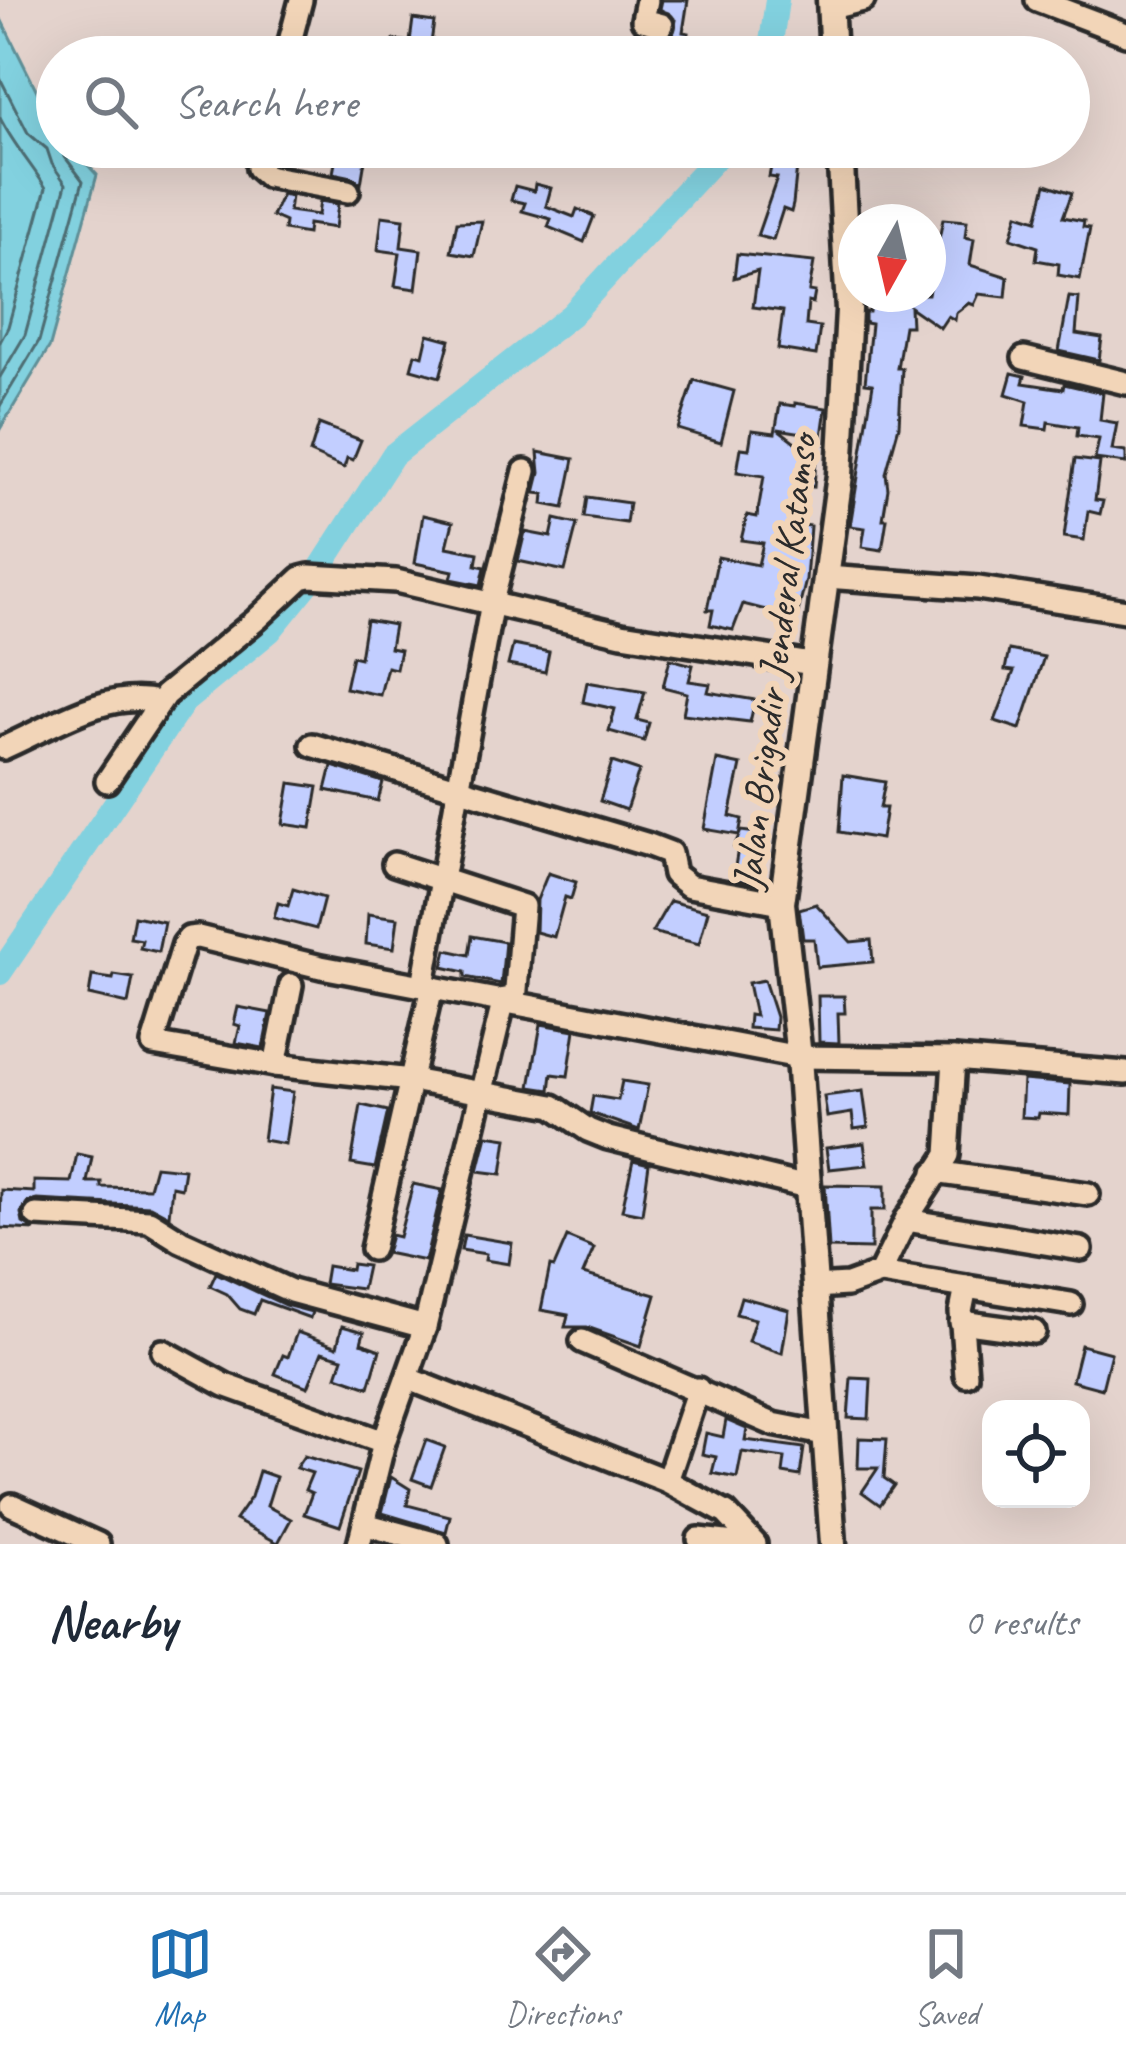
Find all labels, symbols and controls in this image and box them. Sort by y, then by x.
search box [36,36,1090,168]
icon: search [78,69,144,135]
text: Search here [174,74,357,131]
north arrow [838,204,946,312]
street label: Jalan Brigadir Jenderal Katamso [721,428,830,894]
map controls [982,1400,1090,1508]
button: locate [982,1400,1090,1508]
text: Nearby [48,1590,176,1654]
text: 0 results [964,1598,1078,1647]
tab: Map [147,1921,213,2035]
tab: Directions [506,1921,620,2035]
tab: Saved [913,1921,979,2035]

